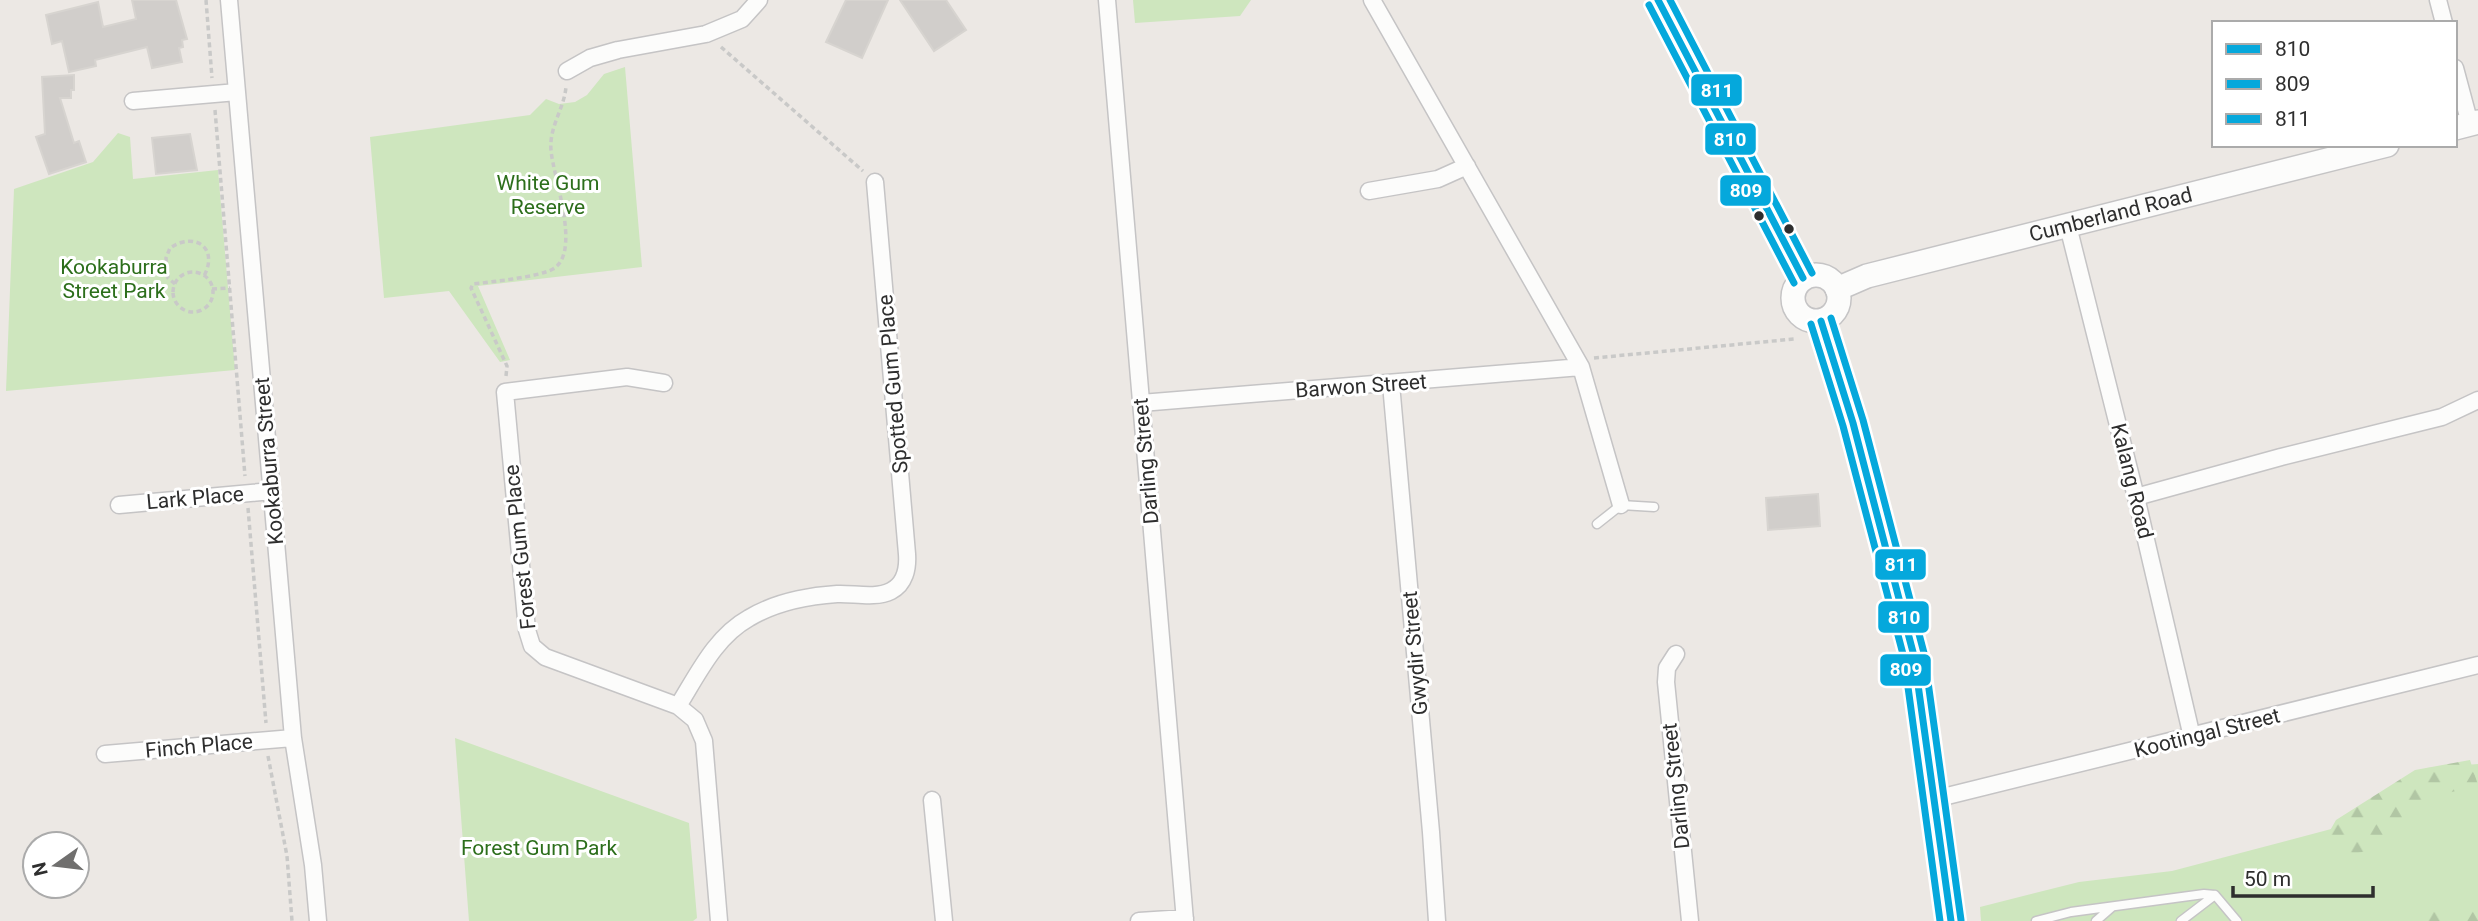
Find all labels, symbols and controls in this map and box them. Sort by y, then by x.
legend [2212,21,2457,147]
text: 810 [2275,37,2310,61]
text: 809 [2275,72,2310,96]
line badge: 811 [1690,73,1743,107]
text: 811 [1701,79,1733,102]
text: 811 [2275,107,2310,131]
line badge: 810 [1704,122,1757,156]
text: 810 [1714,128,1746,151]
park label: White Gum Reserve [497,171,599,219]
line badge: 809 [1719,174,1772,207]
text: 809 [1730,179,1762,202]
street label: Cumberland Road [2027,183,2195,247]
unlabelled marker [1752,209,1766,223]
unlabelled marker [1782,222,1796,236]
park label: Kookaburra Street Park [60,255,168,303]
street label: Spotted Gum Place [873,294,913,474]
street label: Barwon Street [1294,369,1428,403]
street label: Kookaburra Street [250,376,288,546]
street label: Darling Street [1129,397,1163,525]
street label: Kalang Road [2106,421,2158,541]
street label: Forest Gum Place [499,463,541,631]
street label: Lark Place [145,482,245,514]
line badge: 811 [1874,548,1927,581]
text: 811 [1885,553,1917,576]
street label: Gwydir Street [1398,590,1432,716]
line badge: 810 [1877,600,1930,634]
text: 810 [1888,606,1920,629]
line badge: 809 [1879,653,1932,687]
text: 809 [1890,658,1922,681]
street label: Kootingal Street [2132,703,2282,763]
street label: Darling Street [1657,722,1695,850]
street label: Finch Place [144,729,254,763]
north arrow [21,830,91,900]
park label: Forest Gum Park [461,836,617,860]
scale bar [2233,855,2373,899]
text: N [27,860,53,878]
text: 50 m [2244,867,2291,891]

